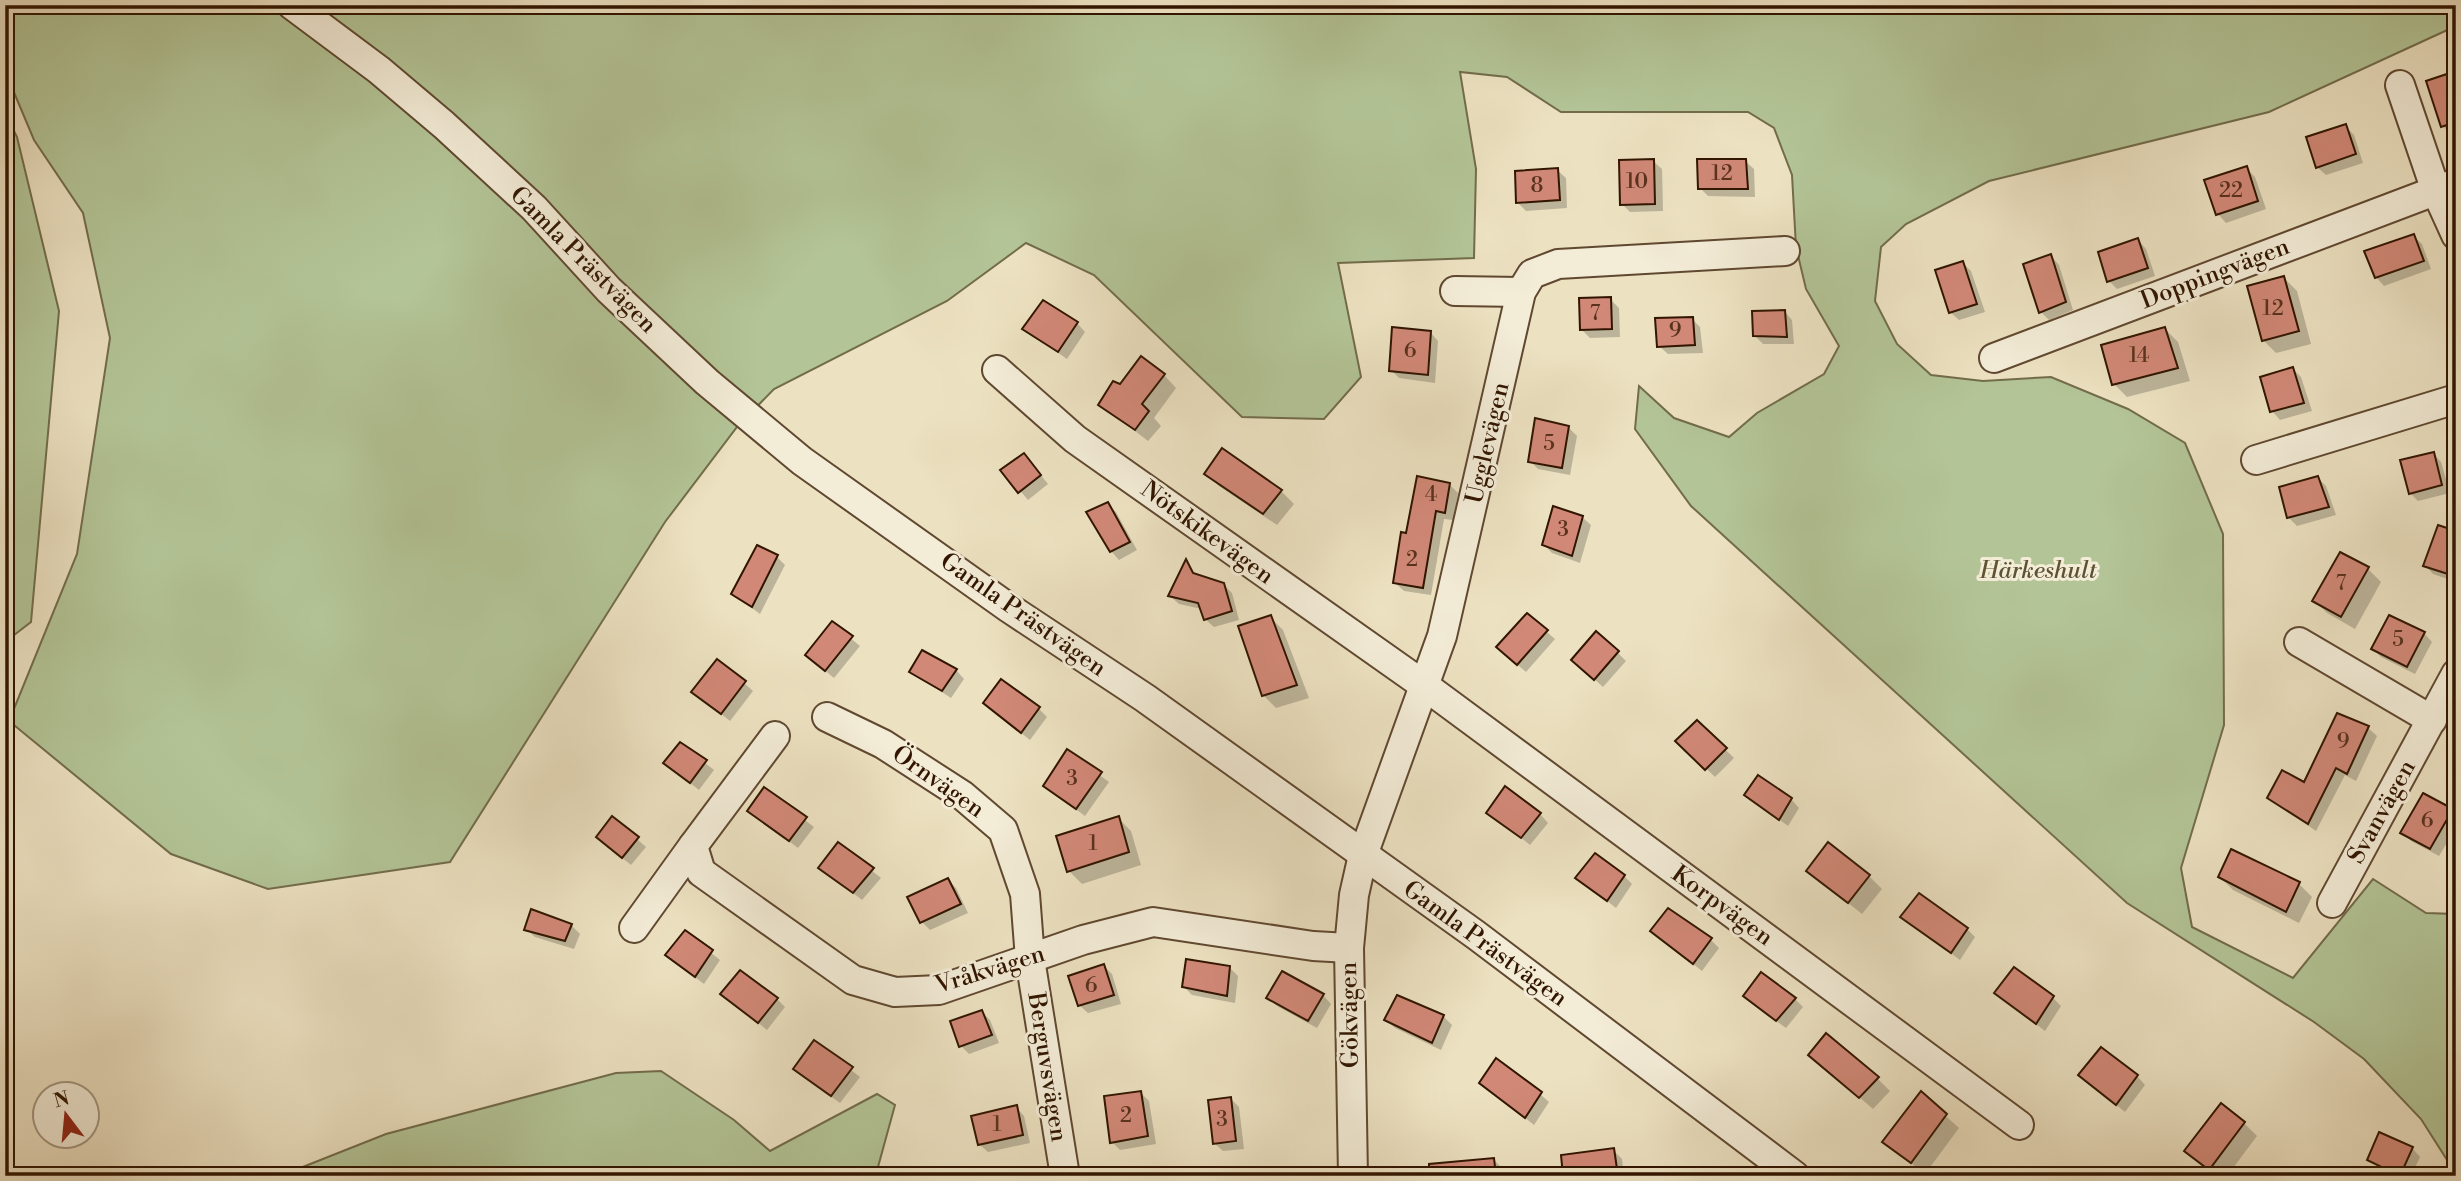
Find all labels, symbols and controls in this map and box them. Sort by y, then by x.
house number: 12 [1711,161,1733,187]
house number: 10 [1626,169,1648,195]
house number: 8 [1531,173,1543,199]
house number: 22 [2219,178,2243,204]
street label: Gamla Prästvägen [503,180,663,340]
street label: Doppingvägen [2136,232,2294,316]
house number: 12 [2262,296,2284,322]
house number: 7 [1590,301,1601,327]
house number: 9 [1669,318,1681,344]
house number: 6 [1404,338,1417,364]
house number: 14 [2129,343,2149,369]
street label: Ugglevägen [1459,379,1517,507]
house number: 5 [1543,431,1555,457]
street label: Nötskikevägen [1135,475,1279,591]
house number: 4 [1425,482,1437,508]
house number: 3 [1557,517,1569,543]
street label: Gamla Prästvägen [934,547,1112,683]
house number: 2 [1406,547,1418,573]
park label: Härkeshult [1978,556,2098,586]
house number: 7 [2336,571,2347,597]
house number: 5 [2392,627,2404,653]
house number: 9 [2337,729,2349,755]
street label: Örnvägen [886,738,991,825]
street label: Svanvägen [2341,755,2423,869]
house number: 3 [1066,766,1078,792]
house number: 6 [2421,808,2434,834]
house number: 1 [1088,831,1098,857]
street label: Korpvägen [1665,859,1779,953]
street label: Gamla Prästvägen [1397,874,1573,1014]
street label: Vråkvägen [931,939,1049,1001]
street label: Gökvägen [1334,962,1366,1068]
house number: 6 [1085,973,1098,999]
street label: Berguvsvägen [1020,989,1074,1144]
north arrow [32,1080,102,1150]
text: N [51,1086,72,1113]
house number: 2 [1120,1103,1132,1129]
house number: 3 [1216,1107,1228,1133]
house number: 1 [992,1112,1002,1138]

